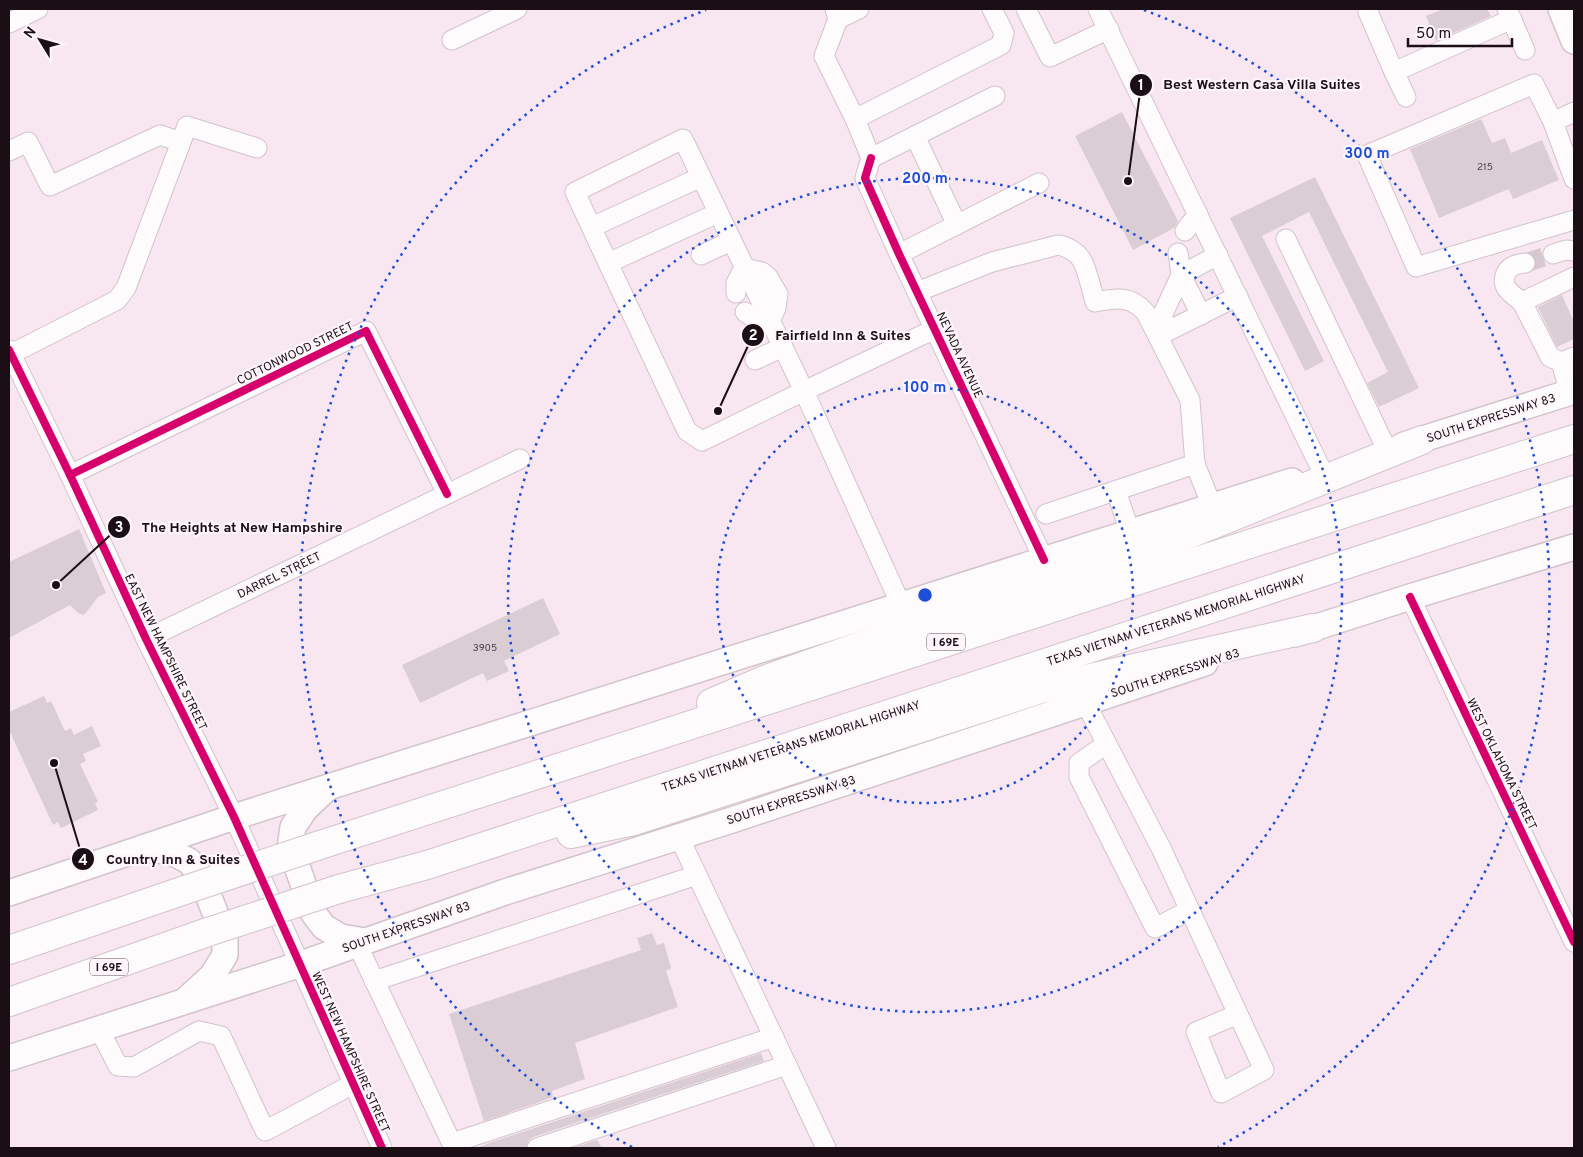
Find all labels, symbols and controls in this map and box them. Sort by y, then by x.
north arrow [15,15,65,65]
scale bar [1408,15,1512,47]
text: N [21,24,41,42]
text: 50 m [1416,25,1451,44]
callout: Best Western Casa Villa Suites [1128,70,1371,99]
text: 1 [1138,77,1144,96]
text: Best Western Casa Villa Suites [1163,77,1361,94]
text: 300 m [1344,145,1390,164]
house number: 215 [1477,161,1493,174]
text: 200 m [902,170,948,189]
street label: NEVADA AVENUE [932,310,986,401]
street label: COTTONWOOD STREET [234,319,357,389]
callout: Fairfield Inn & Suites [740,320,921,349]
text: 2 [748,327,758,346]
text: Fairfield Inn & Suites [775,328,911,345]
text: 100 m [904,379,946,398]
street label: SOUTH EXPRESSWAY 83 [1425,391,1558,447]
callout: The Heights at New Hampshire [107,513,353,542]
text: 3 [115,519,124,538]
text: The Heights at New Hampshire [142,520,343,537]
street label: DARREL STREET [235,549,324,603]
street label: EAST NEW HAMPSHIRE STREET [120,571,210,734]
street label: TEXAS VIETNAM VETERANS MEMORIAL HIGHWAY [1045,571,1308,670]
centre of rings [916,586,934,604]
road number: I 69E [927,634,965,650]
house number: 3905 [473,642,497,655]
street label: SOUTH EXPRESSWAY 83 [1109,646,1242,702]
street label: WEST OKLAHOMA STREET [1462,696,1540,833]
street label: TEXAS VIETNAM VETERANS MEMORIAL HIGHWAY [660,697,923,796]
street label: SOUTH EXPRESSWAY 83 [725,773,858,829]
callout: Country Inn & Suites [71,845,250,874]
text: 4 [78,852,88,871]
text: Country Inn & Suites [106,852,240,869]
street label: SOUTH EXPRESSWAY 83 [340,898,473,957]
road number: I 69E [90,959,128,976]
street label: WEST NEW HAMPSHIRE STREET [307,969,393,1135]

